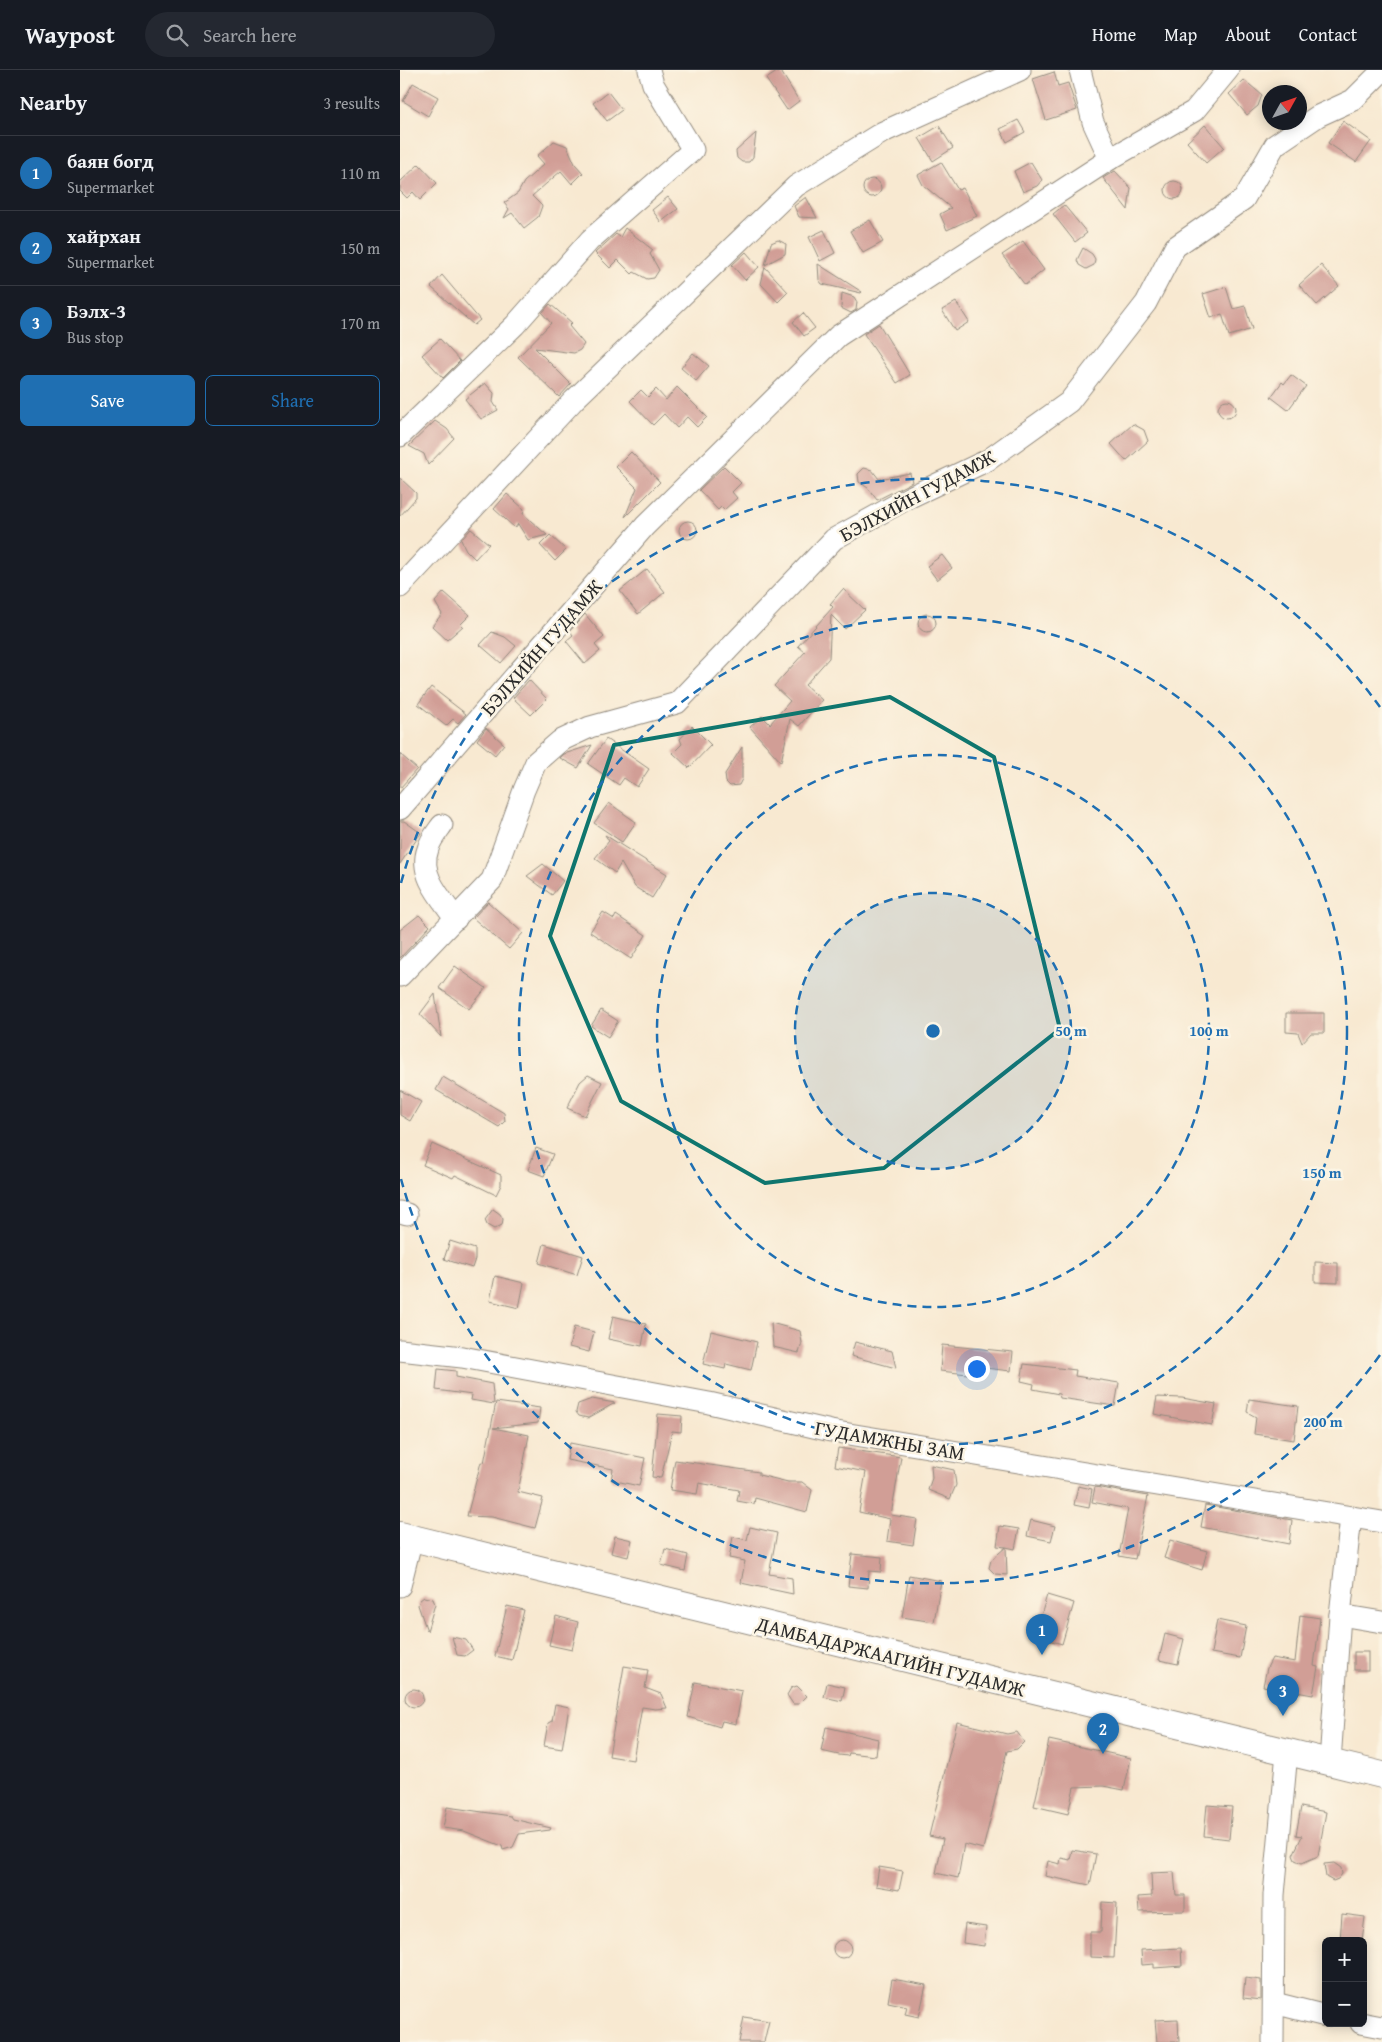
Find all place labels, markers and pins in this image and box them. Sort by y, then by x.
centre of rings [924,1022,942,1040]
pin: 1 [1026,1614,1058,1655]
pin: 3 [1267,1675,1299,1716]
pin: 2 [1087,1713,1119,1754]

